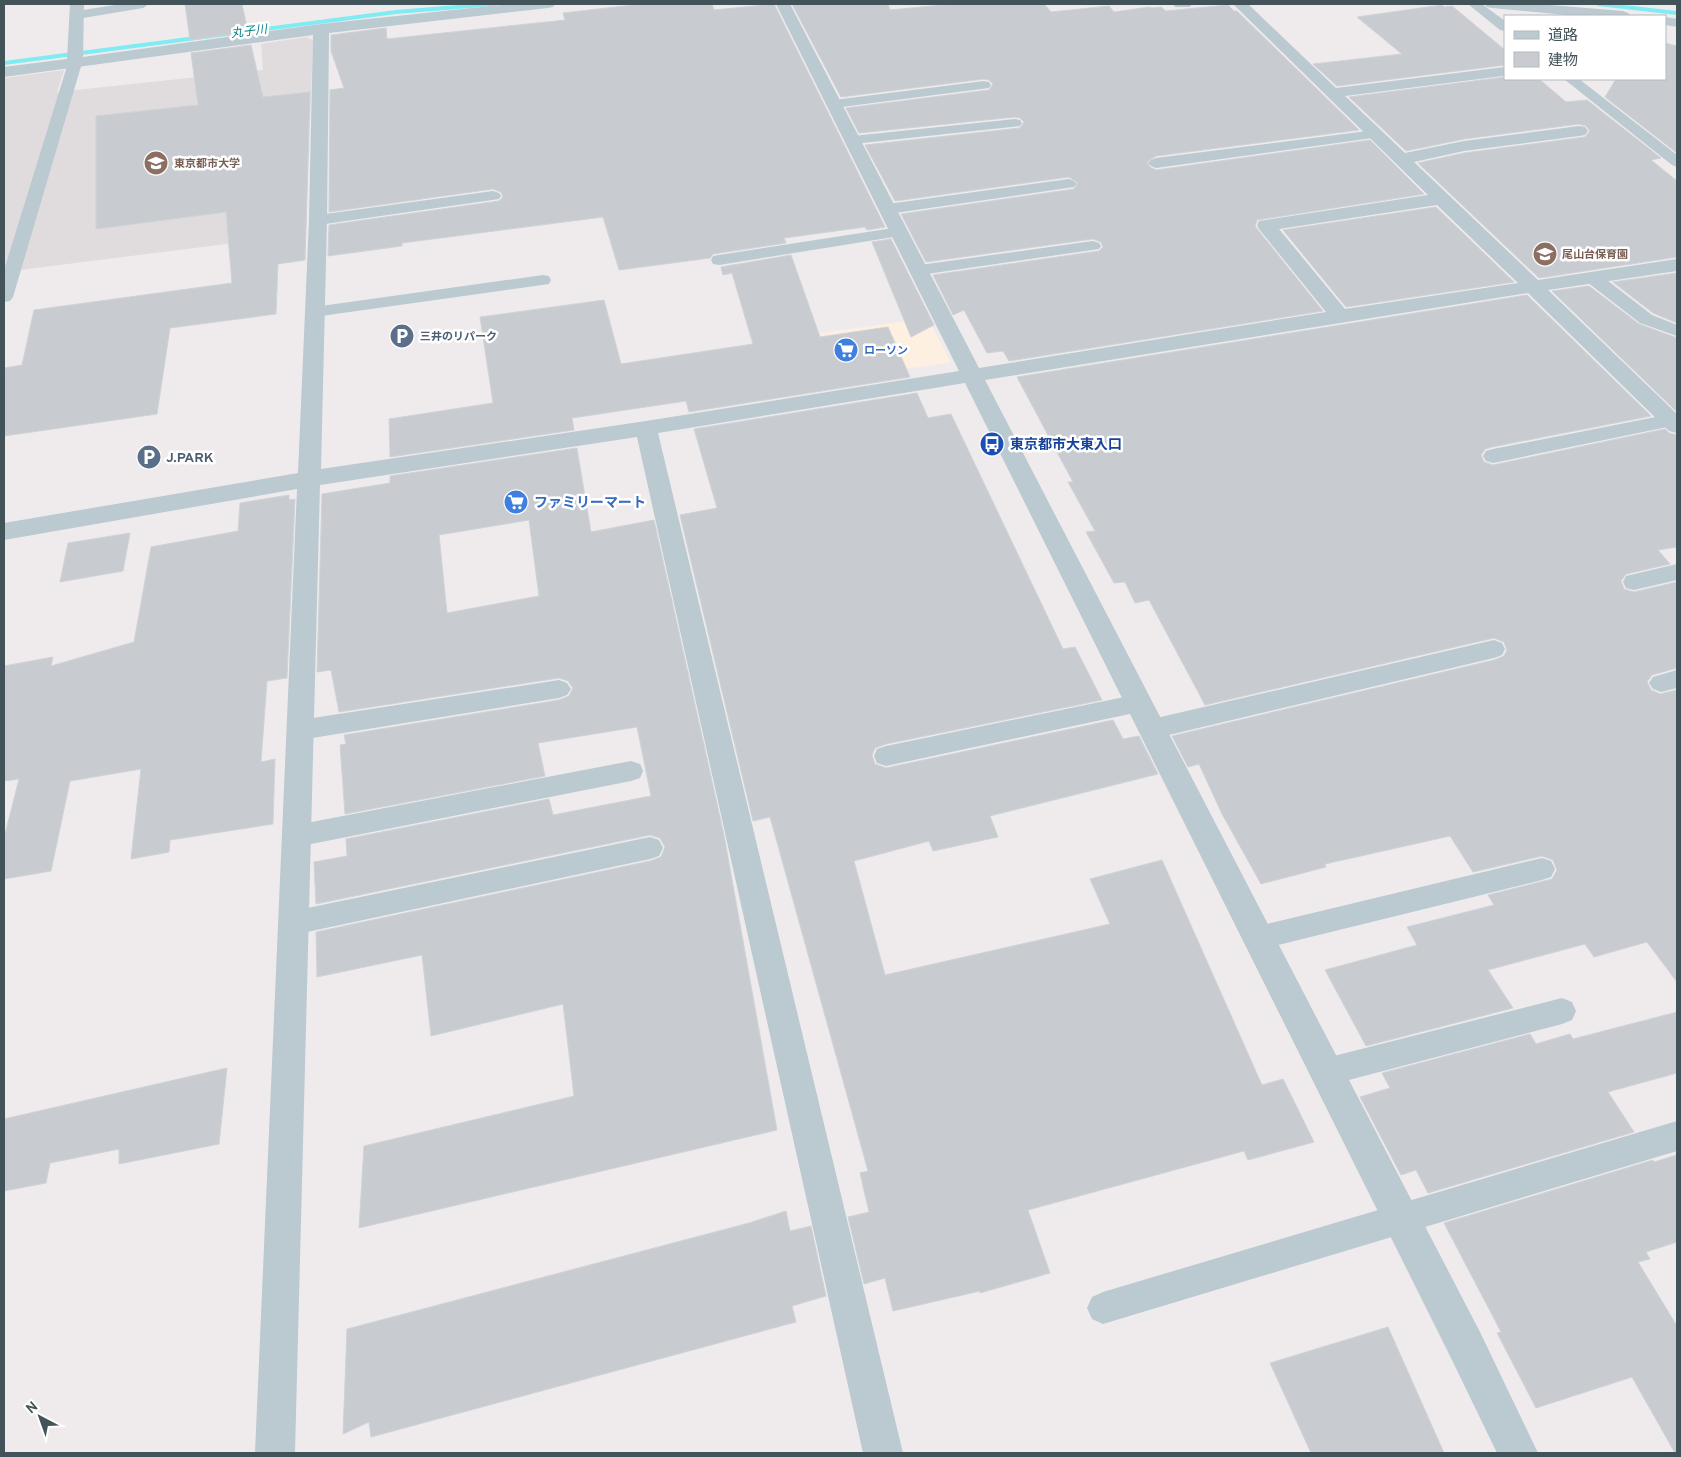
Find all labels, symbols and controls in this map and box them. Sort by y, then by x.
legend [1504,15,1666,80]
water label: 丸子川 [230,22,270,42]
text: 道路 [1548,27,1578,46]
text: 建物 [1548,52,1578,71]
school or university icon: 東京都市大学 [143,150,169,176]
place label: 東京都市大学 [174,157,240,171]
school or university icon: 尾山台保育園 [1532,241,1558,267]
place label: 尾山台保育園 [1562,248,1628,262]
parking icon: 三井のリパーク [389,323,415,349]
place label: 三井のリパーク [420,330,497,344]
supermarket icon: ローソン [833,337,859,363]
place label: ローソン [864,344,908,358]
bus stop icon: 東京都市大東入口 [979,431,1005,457]
place label: 東京都市大東入口 [1010,437,1122,454]
parking icon: J.PARK [136,444,162,470]
place label: J.PARK [166,450,214,467]
supermarket icon: ファミリーマート [503,489,529,515]
place label: ファミリーマート [534,495,646,512]
north arrow [15,1392,65,1442]
text: N [23,1399,42,1418]

